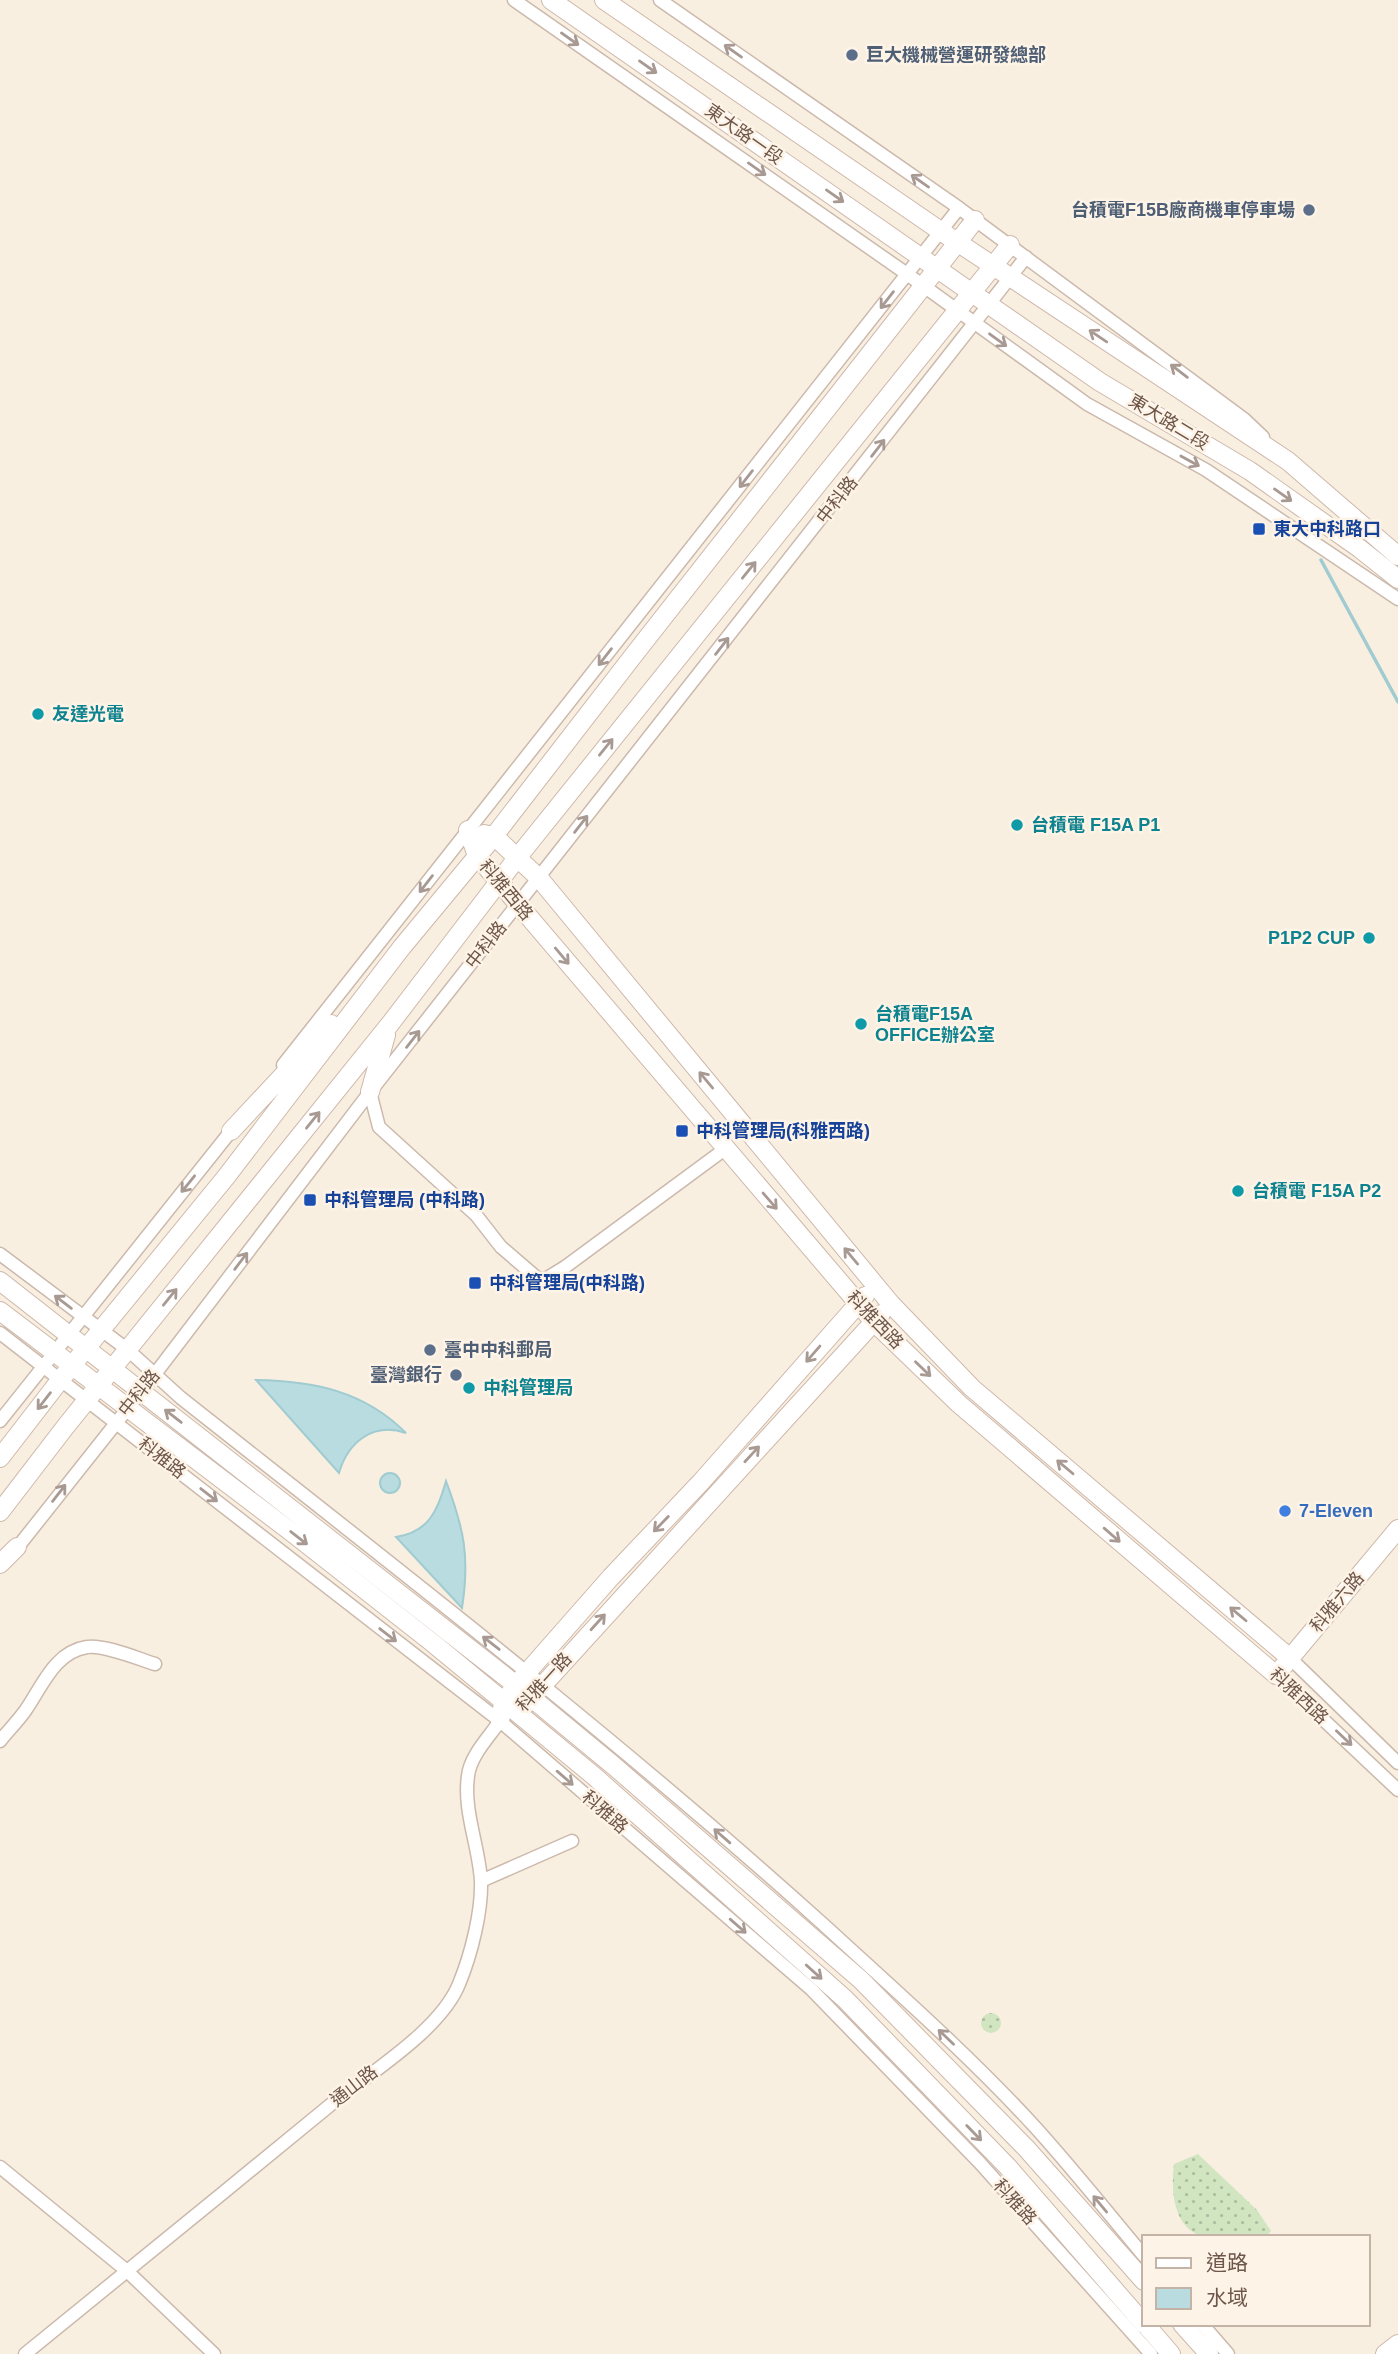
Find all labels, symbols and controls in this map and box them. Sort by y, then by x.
one-way arrow [560,32,579,46]
one-way arrow [724,44,743,58]
place label: 巨大機械營運研發總部 [866,45,1046,65]
marker: 巨大機械營運研發總部 [844,47,860,63]
one-way arrow [638,60,657,74]
street label: 東大路一段 [701,100,787,168]
one-way arrow [746,162,766,176]
one-way arrow [911,174,930,188]
one-way arrow [824,189,844,203]
place label: 台積電F15B廠商機車停車場 [1071,200,1295,220]
marker: 台積電F15B廠商機車停車場 [1301,202,1317,218]
one-way arrow [879,291,894,309]
one-way arrow [1089,329,1109,343]
one-way arrow [988,333,1007,347]
one-way arrow [1170,363,1189,378]
street label: 東大路二段 [1125,390,1213,454]
one-way arrow [870,439,885,457]
one-way arrow [1179,455,1200,468]
one-way arrow [738,469,753,487]
street label: 中科路 [812,473,862,527]
one-way arrow [1273,488,1292,502]
place label: 東大中科路口 [1273,519,1381,539]
marker: 東大中科路口 [1251,521,1267,537]
one-way arrow [741,562,756,580]
one-way arrow [714,637,729,655]
one-way arrow [597,648,612,666]
place label: 友達光電 [52,704,124,724]
marker: 友達光電 [30,706,46,722]
one-way arrow [598,739,614,757]
place label: 台積電 F15A P1 [1031,815,1160,835]
one-way arrow [573,816,588,834]
marker: 台積電 F15A P1 [1009,817,1025,833]
street label: 科雅西路 [475,856,537,924]
one-way arrow [418,874,434,892]
street label: 中科路 [461,918,511,972]
place label: P1P2 CUP [1268,928,1355,948]
marker: P1P2 CUP [1361,930,1377,946]
one-way arrow [554,947,570,965]
place label: 台積電F15A OFFICE辦公室 [875,1004,995,1045]
marker: 台積電F15A OFFICE辦公室 [853,1016,869,1032]
one-way arrow [405,1030,420,1048]
one-way arrow [698,1072,714,1090]
one-way arrow [305,1111,320,1129]
place label: 中科管理局(科雅西路) [696,1120,870,1141]
marker: 中科管理局(科雅西路) [674,1123,690,1139]
one-way arrow [180,1175,196,1193]
place label: 台積電 F15A P2 [1252,1181,1381,1201]
marker: 台積電 F15A P2 [1230,1183,1246,1199]
place label: 中科管理局 (中科路) [324,1189,485,1210]
one-way arrow [762,1191,778,1209]
marker: 中科管理局 (中科路) [302,1192,318,1208]
one-way arrow [843,1247,859,1265]
one-way arrow [234,1252,249,1271]
place label: 中科管理局(中科路) [489,1272,645,1293]
marker: 中科管理局(中科路) [467,1275,483,1291]
street label: 科雅西路 [843,1287,907,1353]
one-way arrow [163,1289,178,1307]
one-way arrow [54,1294,73,1309]
place label: 臺中中科郵局 [444,1339,552,1360]
marker: 臺中中科郵局 [422,1342,438,1358]
one-way arrow [805,1345,821,1363]
one-way arrow [914,1360,931,1377]
place label: 臺灣銀行 [370,1364,442,1385]
street label: 中科路 [114,1366,164,1420]
marker: 臺灣銀行 [448,1367,464,1383]
place label: 中科管理局 [483,1377,573,1398]
marker: 中科管理局 [461,1380,477,1396]
one-way arrow [36,1391,51,1410]
one-way arrow [164,1409,182,1424]
street label: 科雅路 [135,1433,189,1483]
one-way arrow [744,1445,760,1463]
one-way arrow [1056,1459,1074,1474]
one-way arrow [52,1485,67,1503]
one-way arrow [199,1487,218,1502]
place label: 7-Eleven [1299,1501,1373,1521]
marker: 7-Eleven [1277,1503,1293,1519]
one-way arrow [652,1515,669,1532]
one-way arrow [1103,1527,1121,1543]
one-way arrow [289,1531,307,1546]
street label: 科雅六路 [1306,1568,1368,1636]
one-way arrow [1229,1606,1247,1622]
one-way arrow [590,1614,607,1631]
one-way arrow [379,1627,397,1642]
one-way arrow [482,1635,501,1650]
street label: 科雅一路 [512,1649,576,1715]
street label: 科雅西路 [1266,1664,1332,1728]
one-way arrow [1335,1730,1353,1746]
one-way arrow [556,1770,574,1786]
street label: 科雅路 [578,1787,632,1837]
one-way arrow [713,1828,731,1844]
one-way arrow [728,1918,746,1934]
one-way arrow [805,1963,822,1980]
one-way arrow [938,2028,955,2045]
street label: 通山路 [327,2061,381,2111]
one-way arrow [966,2124,983,2141]
street label: 科雅路 [990,2175,1040,2229]
one-way arrow [1092,2195,1108,2213]
legend [1142,2235,1370,2326]
text: 道路 [1206,2251,1248,2274]
text: 水域 [1206,2286,1248,2309]

